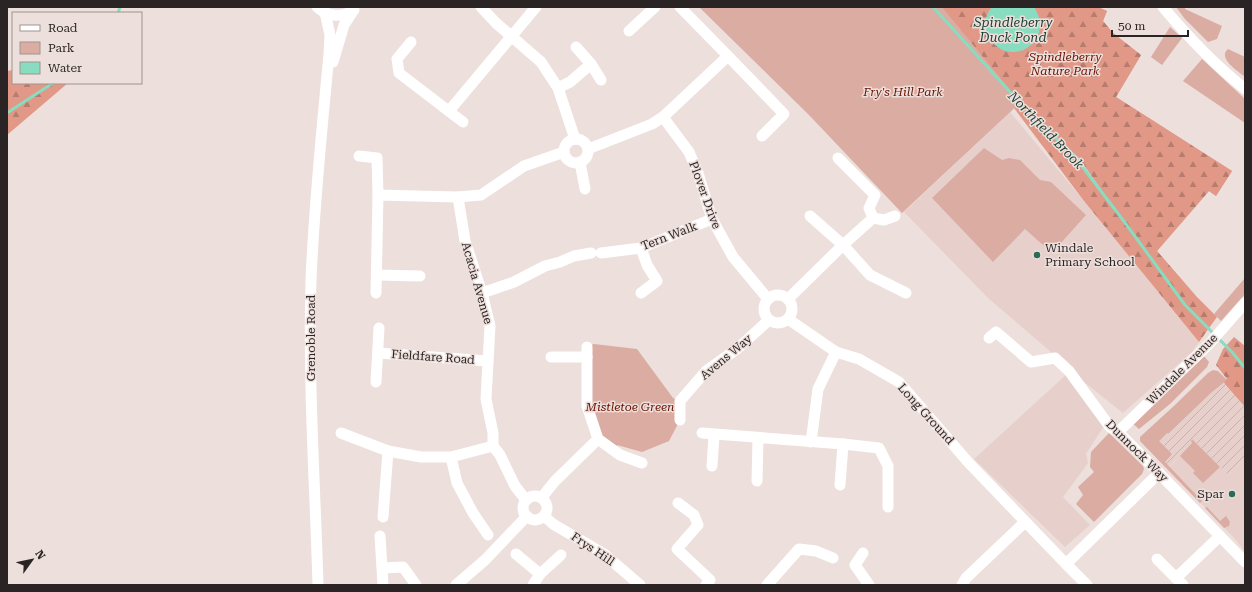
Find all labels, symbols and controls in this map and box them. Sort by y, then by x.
legend [12,12,142,84]
scale bar [1112,12,1188,38]
water label: Spindleberry Duck Pond [973,15,1053,45]
text: 50 m [1118,19,1145,33]
text: Road [48,21,78,35]
text: Park [48,41,75,55]
park label: Spindleberry Nature Park [1028,50,1102,78]
text: Water [48,61,82,75]
park label: Fry's Hill Park [862,85,943,99]
water label: Northfield Brook [1004,87,1087,173]
street label: Plover Drive [686,159,724,231]
street label: Tern Walk [639,219,699,253]
street label: Acacia Avenue [459,240,495,326]
place label: Windale Primary School [1045,241,1135,269]
marker: Windale Primary School [1032,250,1042,260]
street label: Grenoble Road [304,294,318,381]
street label: Windale Avenue [1144,330,1221,407]
street label: Avens Way [697,331,755,383]
street label: Fieldfare Road [391,347,476,367]
street label: Long Ground [895,381,957,448]
park label: Mistletoe Green [585,400,674,414]
street label: Dunnock Way [1103,417,1172,486]
place label: Spar [1197,487,1224,501]
marker: Spar [1227,489,1237,499]
street label: Frys Hill [569,529,618,569]
north arrow [12,540,52,580]
text: N [32,548,48,562]

